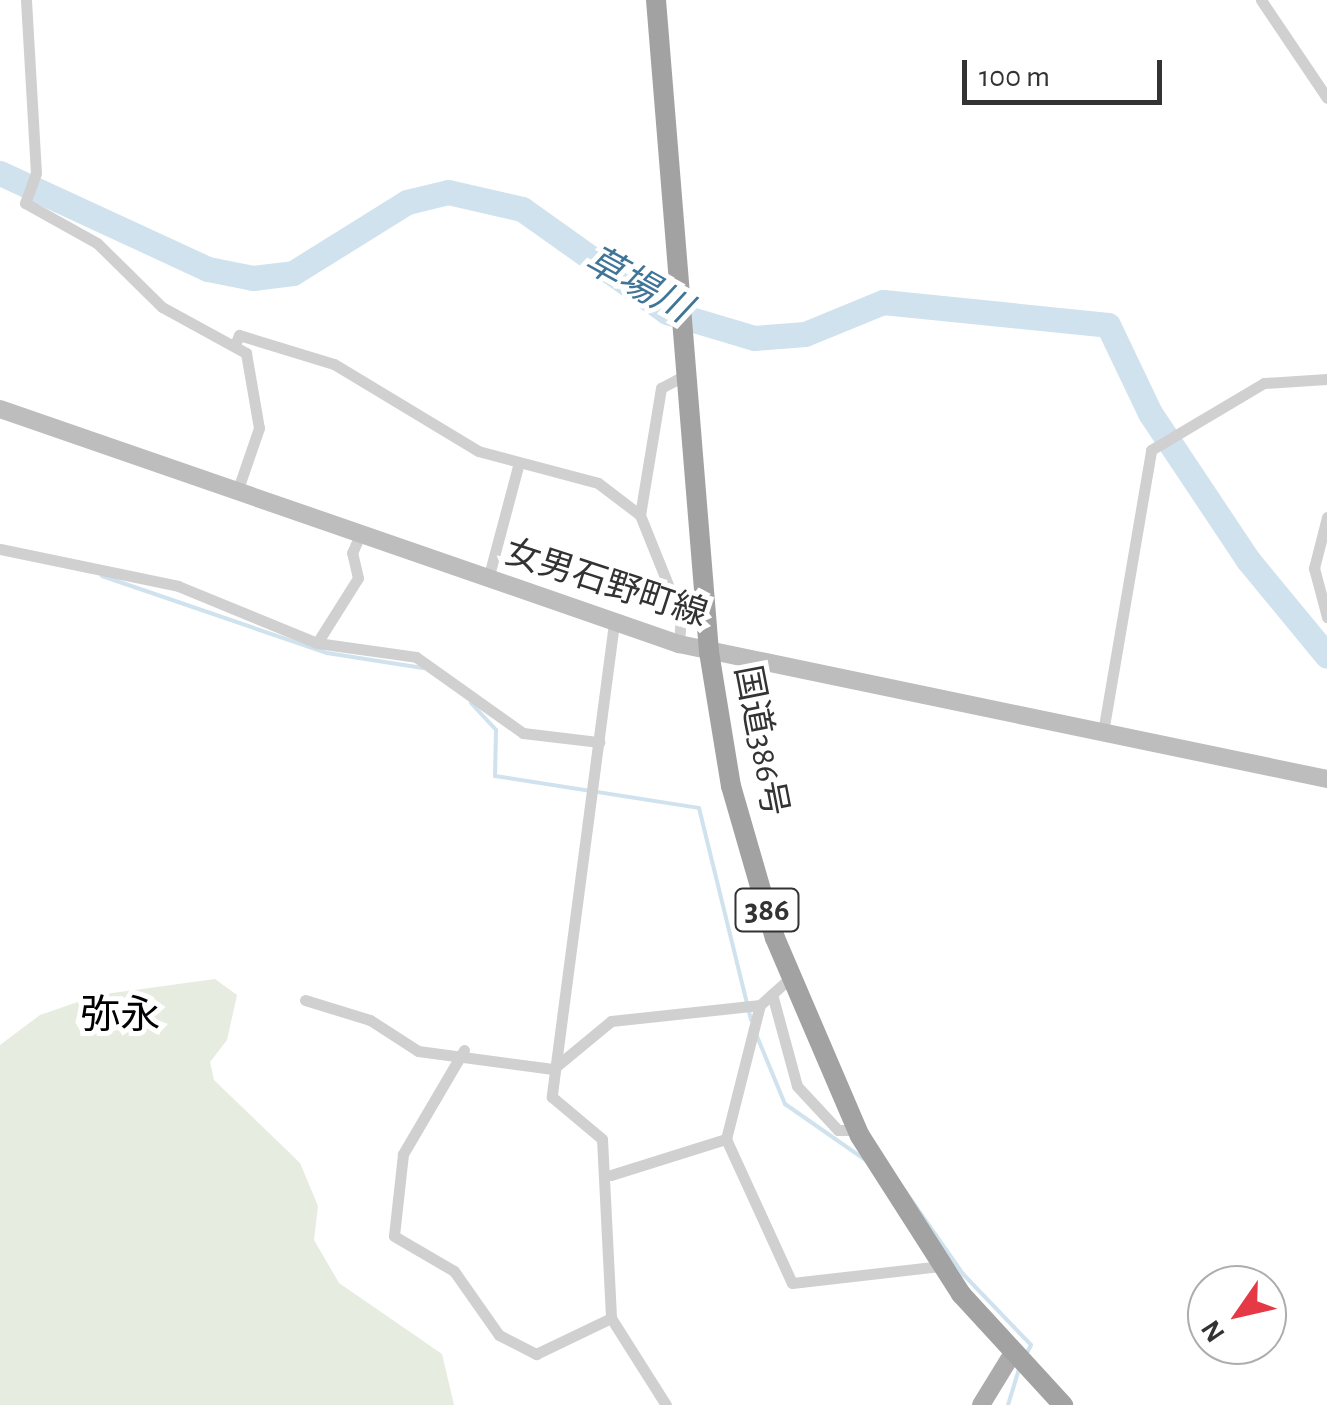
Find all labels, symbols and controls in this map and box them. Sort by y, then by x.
scale bar [967,40,1167,102]
text: 100 m [979,62,1050,92]
water label: 草場川 [576,238,698,334]
street label: 女男石野町線 [500,532,712,636]
street label: 国道386号 [725,662,795,820]
road number: 386 [732,883,802,937]
district label: 弥永 [80,992,160,1040]
north arrow [1187,1265,1287,1365]
text: N [1197,1315,1231,1347]

